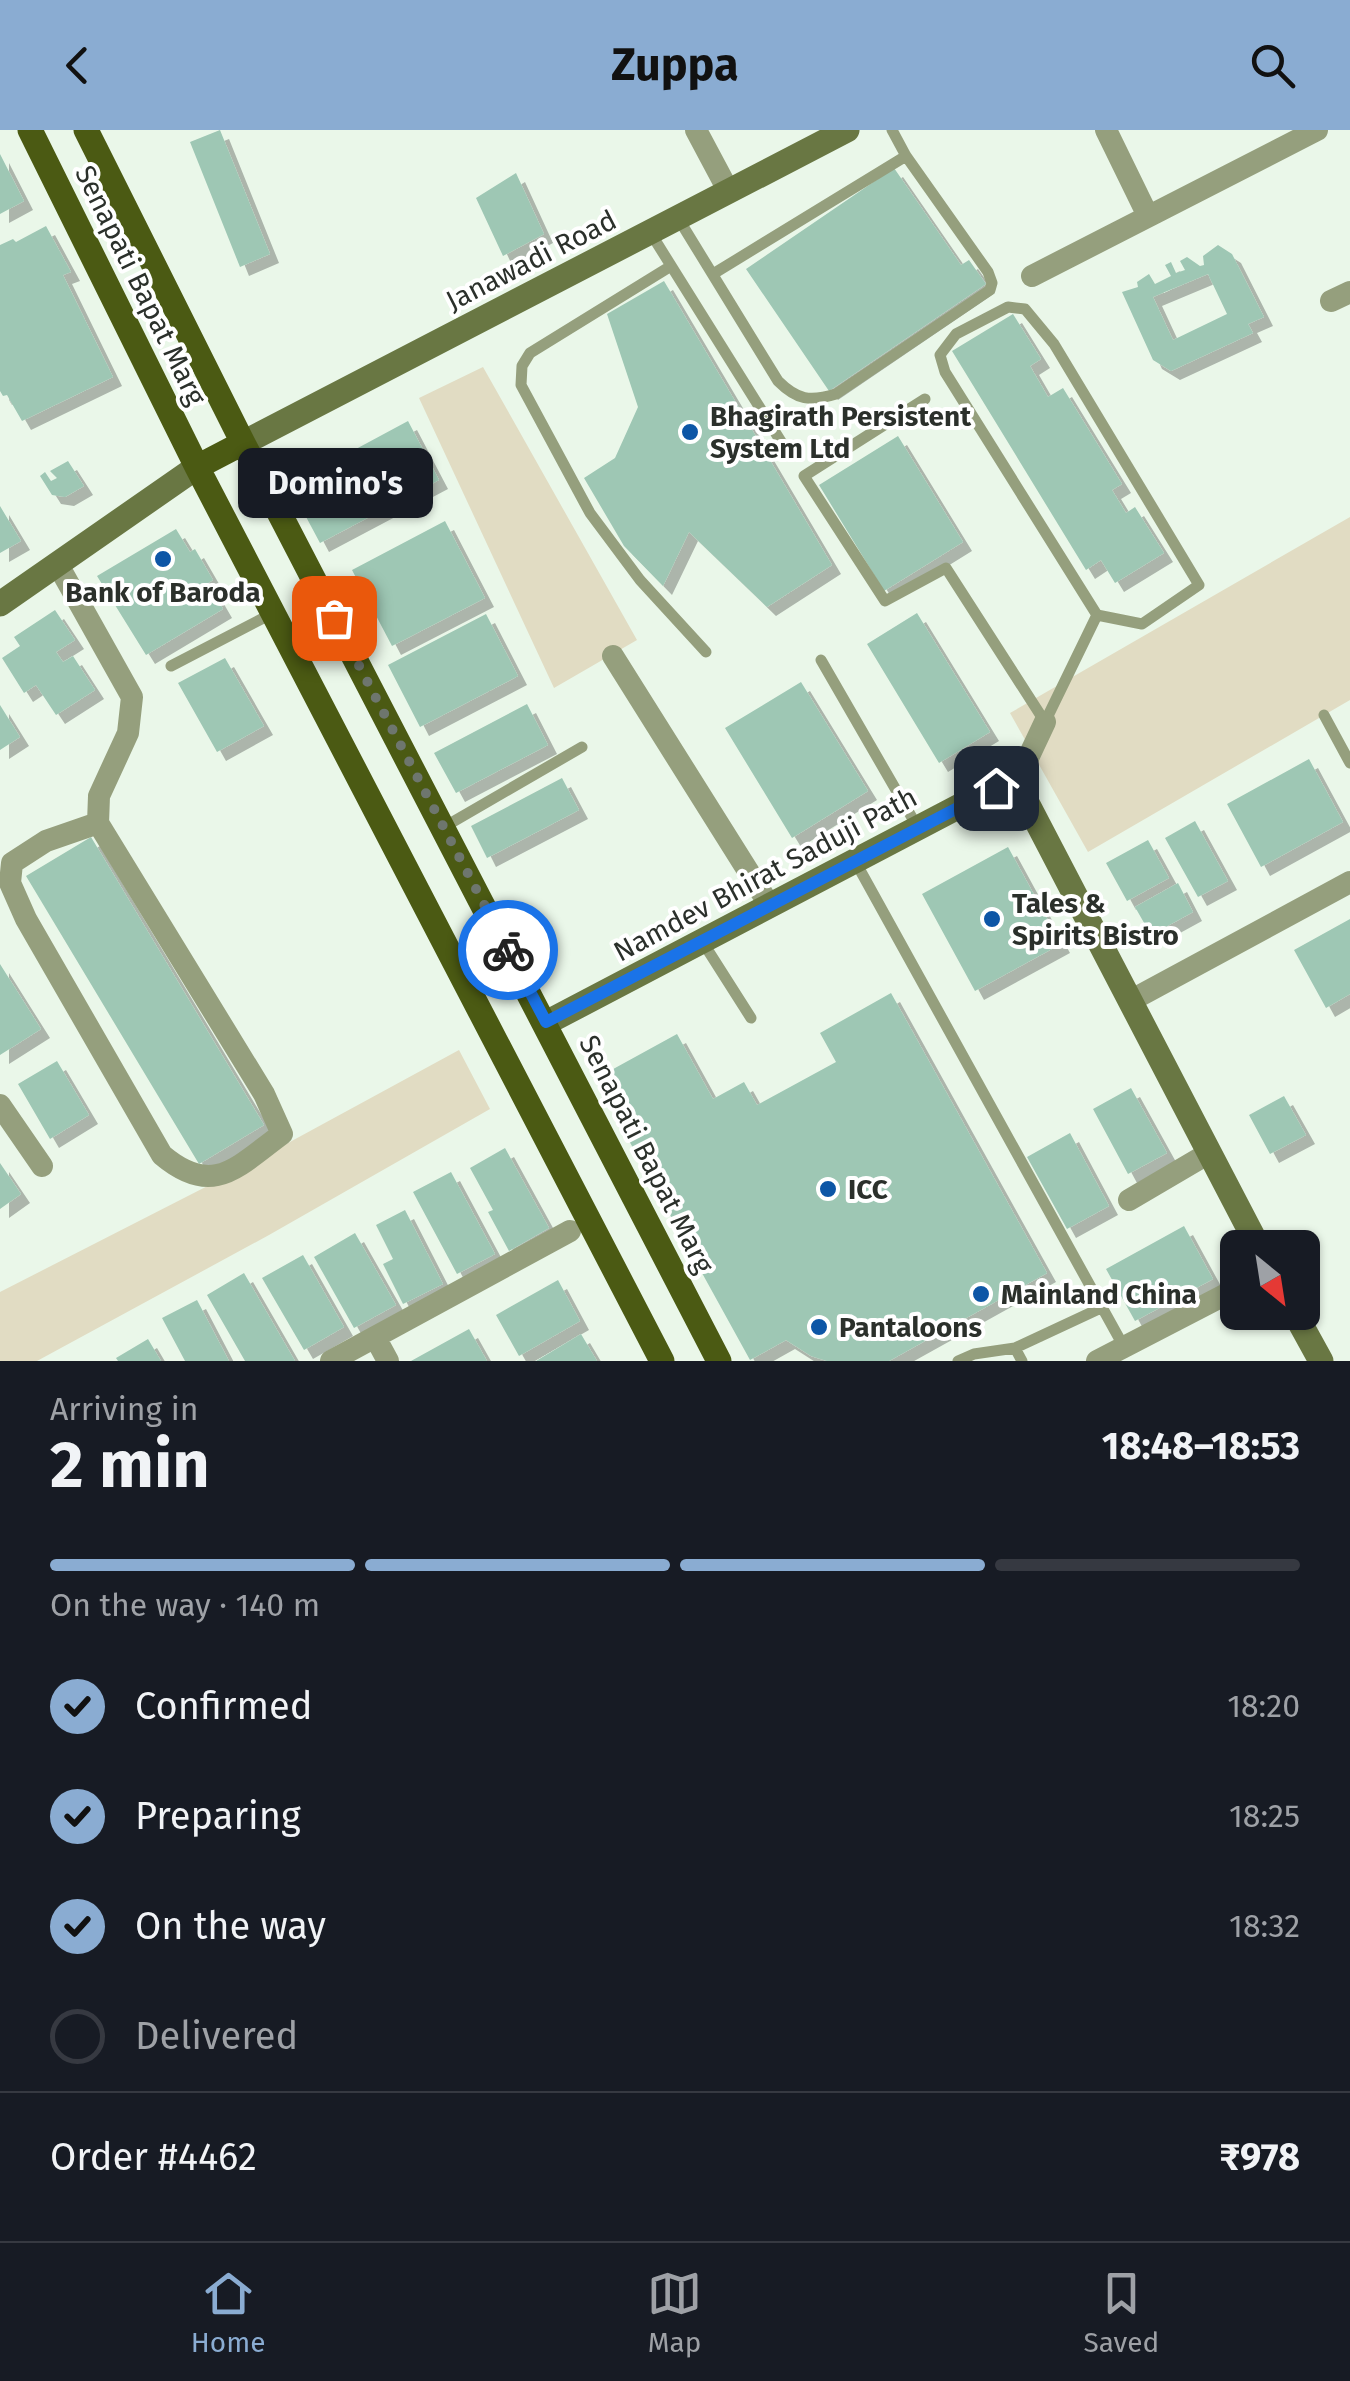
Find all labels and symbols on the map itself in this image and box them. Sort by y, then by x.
street label: Senapati Bapat Marg [68,160,213,411]
street label: Janawadi Road [440,203,622,318]
place label: Bhagirath Persistent System Ltd [710,400,972,465]
marker: Bhagirath Persistent System Ltd [679,421,701,443]
callout: Domino's [236,448,432,518]
marker: Bank of Baroda [152,548,174,570]
place label: Bank of Baroda [65,576,261,609]
pin [292,576,377,661]
pin [954,746,1039,831]
street label: Namdev Bhirat Saduji Path [608,780,922,968]
place label: Tales & Spirits Bistro [1012,887,1179,952]
courier [458,900,558,1000]
marker: Tales & Spirits Bistro [981,908,1003,930]
street label: Senapati Bapat Marg [572,1030,721,1279]
place label: ICC [848,1173,888,1206]
marker: ICC [817,1178,839,1200]
north arrow [1220,1230,1320,1330]
place label: Mainland China [1001,1278,1197,1311]
marker: Mainland China [970,1283,992,1305]
place label: Pantaloons [839,1311,982,1344]
marker: Pantaloons [808,1316,830,1338]

